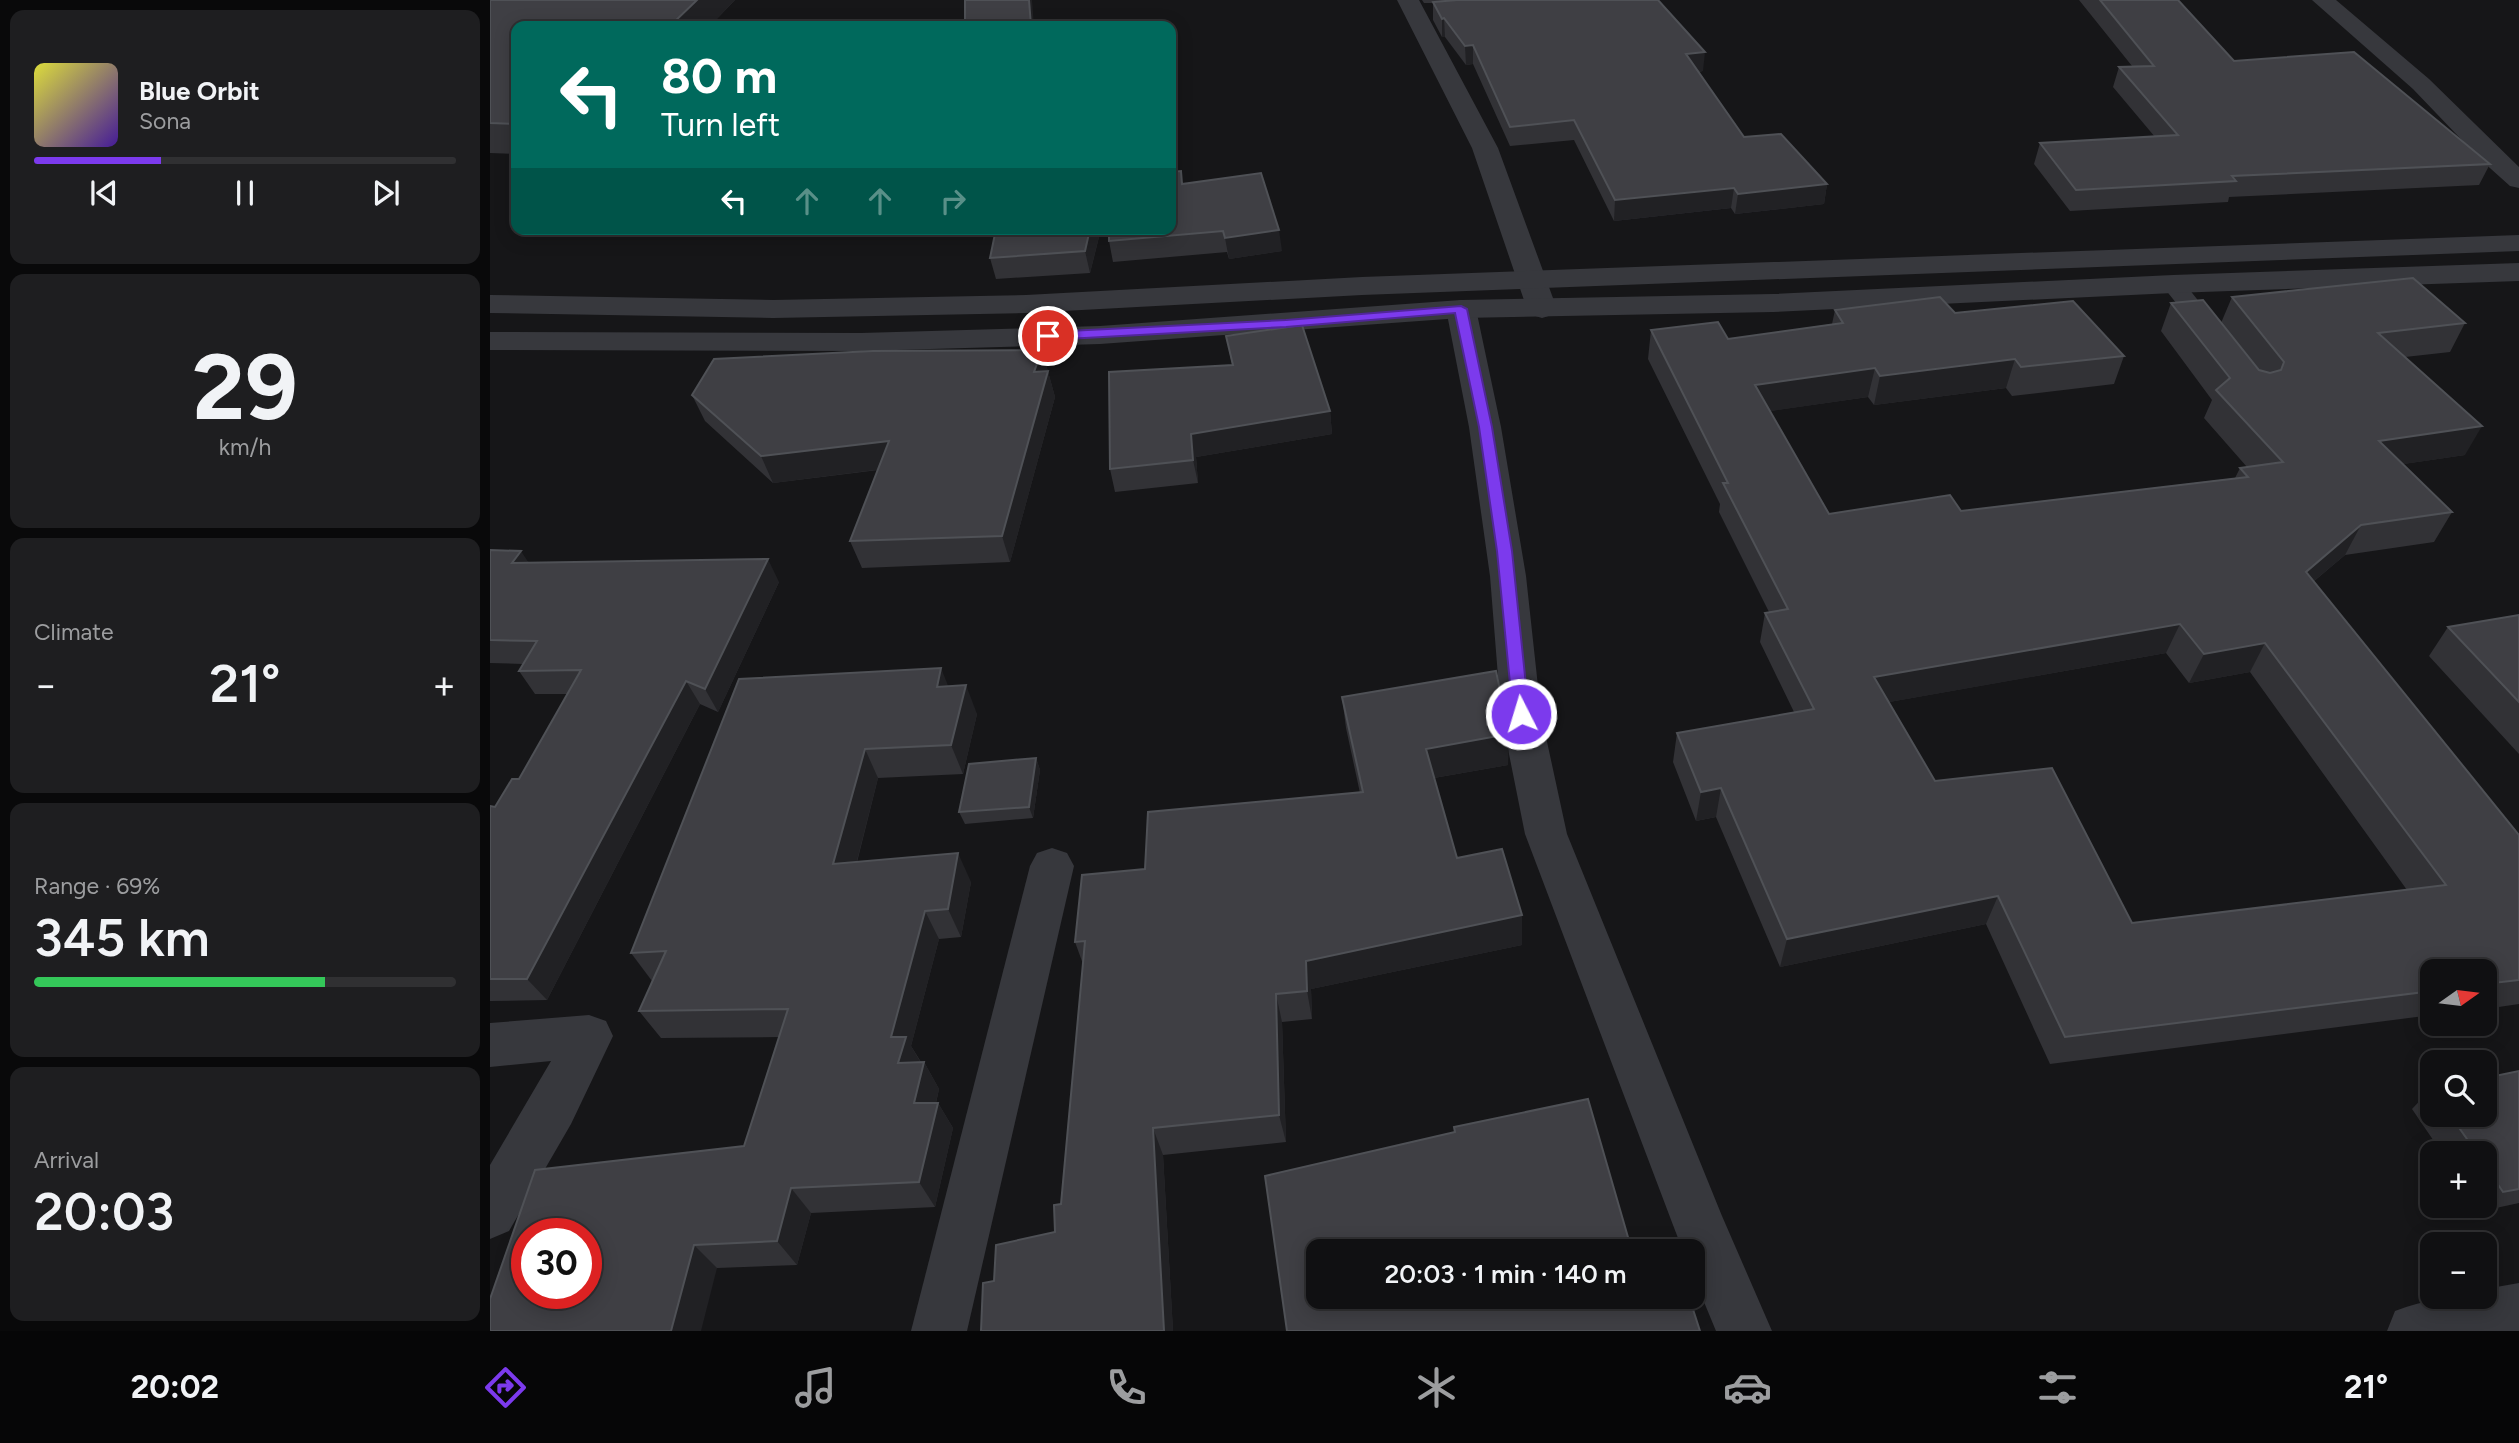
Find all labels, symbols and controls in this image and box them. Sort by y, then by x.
text: 80 m [661,46,777,105]
icon: left [546,49,637,140]
text: Blue Orbit [139,75,260,107]
text: Turn left [661,106,780,144]
text: Sona [139,107,191,135]
icon: previous [85,174,123,212]
icon: pause [226,174,264,212]
icon: next [367,174,405,212]
icon: left [715,182,753,220]
icon: ahead [788,182,826,220]
icon: ahead [861,182,899,220]
icon: right [934,182,972,220]
pin [1018,306,1078,366]
icon: arrive [1029,317,1067,355]
text: 29 [192,333,298,442]
text: km/h [219,433,271,461]
text: Climate [34,618,113,646]
text: 21° [210,653,280,715]
text: − [34,662,58,708]
text: + [432,662,456,708]
position arrow [1484,677,1558,751]
text: Range · 69% [34,872,160,900]
text: 345 km [34,907,210,969]
north arrow [2420,959,2497,1036]
map controls [2420,959,2497,1309]
button: search [2420,1050,2497,1127]
button: + [2420,1141,2497,1218]
text: Arrival [34,1146,99,1174]
text: 20:03 [34,1181,174,1243]
speed limit sign: 30 [511,1218,602,1309]
button: − [2420,1232,2497,1309]
text: 20:03 · 1 min · 140 m [1384,1258,1627,1290]
icon: directions [481,1363,530,1412]
icon: music [791,1363,840,1412]
icon: phone [1102,1363,1151,1412]
icon: climate [1412,1363,1461,1412]
icon: car [1723,1363,1772,1412]
icon: filters [2033,1363,2082,1412]
text: 20:02 [131,1368,219,1406]
text: 21° [2344,1368,2388,1406]

